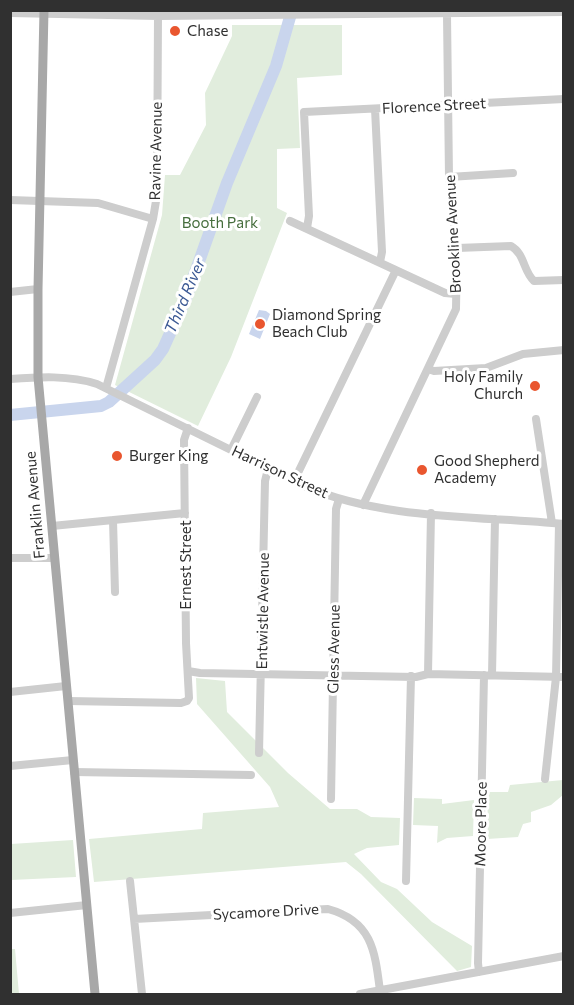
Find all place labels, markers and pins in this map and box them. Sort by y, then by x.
place label: Chase [187,22,228,40]
marker: Chase [168,24,182,38]
place label: Diamond Spring Beach Club [272,306,381,341]
marker: Diamond Spring Beach Club [253,317,267,331]
place label: Holy Family Church [444,368,523,403]
marker: Holy Family Church [528,379,542,393]
place label: Burger King [129,447,208,465]
marker: Burger King [110,449,124,463]
place label: Good Shepherd Academy [434,452,540,487]
marker: Good Shepherd Academy [415,463,429,477]

